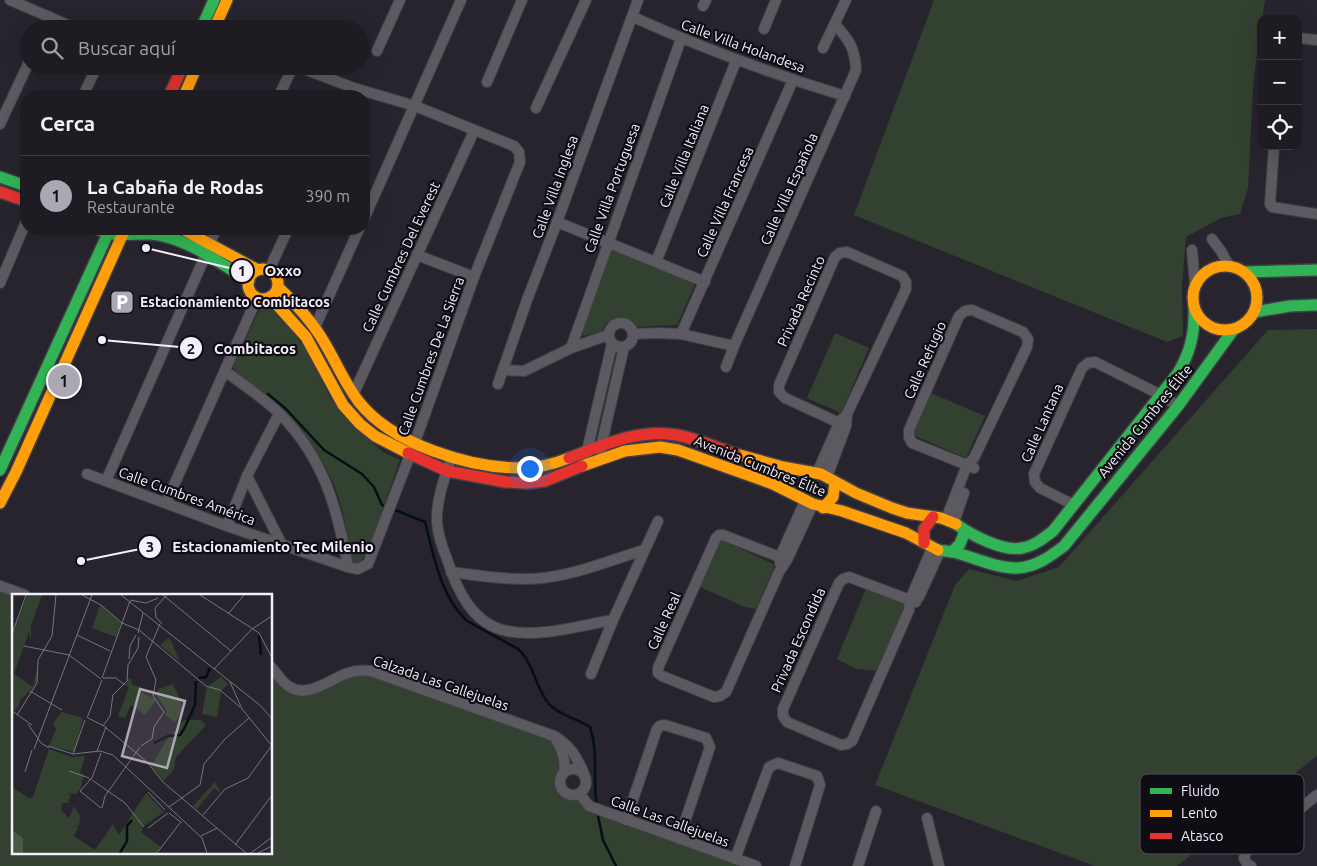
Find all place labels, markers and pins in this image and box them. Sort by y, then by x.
callout: Oxxo [229,256,312,286]
parking icon: Estacionamiento Combitacos [109,289,135,315]
place label: Estacionamiento Combitacos [140,294,330,310]
callout: Combitacos [179,333,306,363]
pin: 1 [48,362,80,400]
callout: Estacionamiento Tec Milenio [138,532,384,562]

